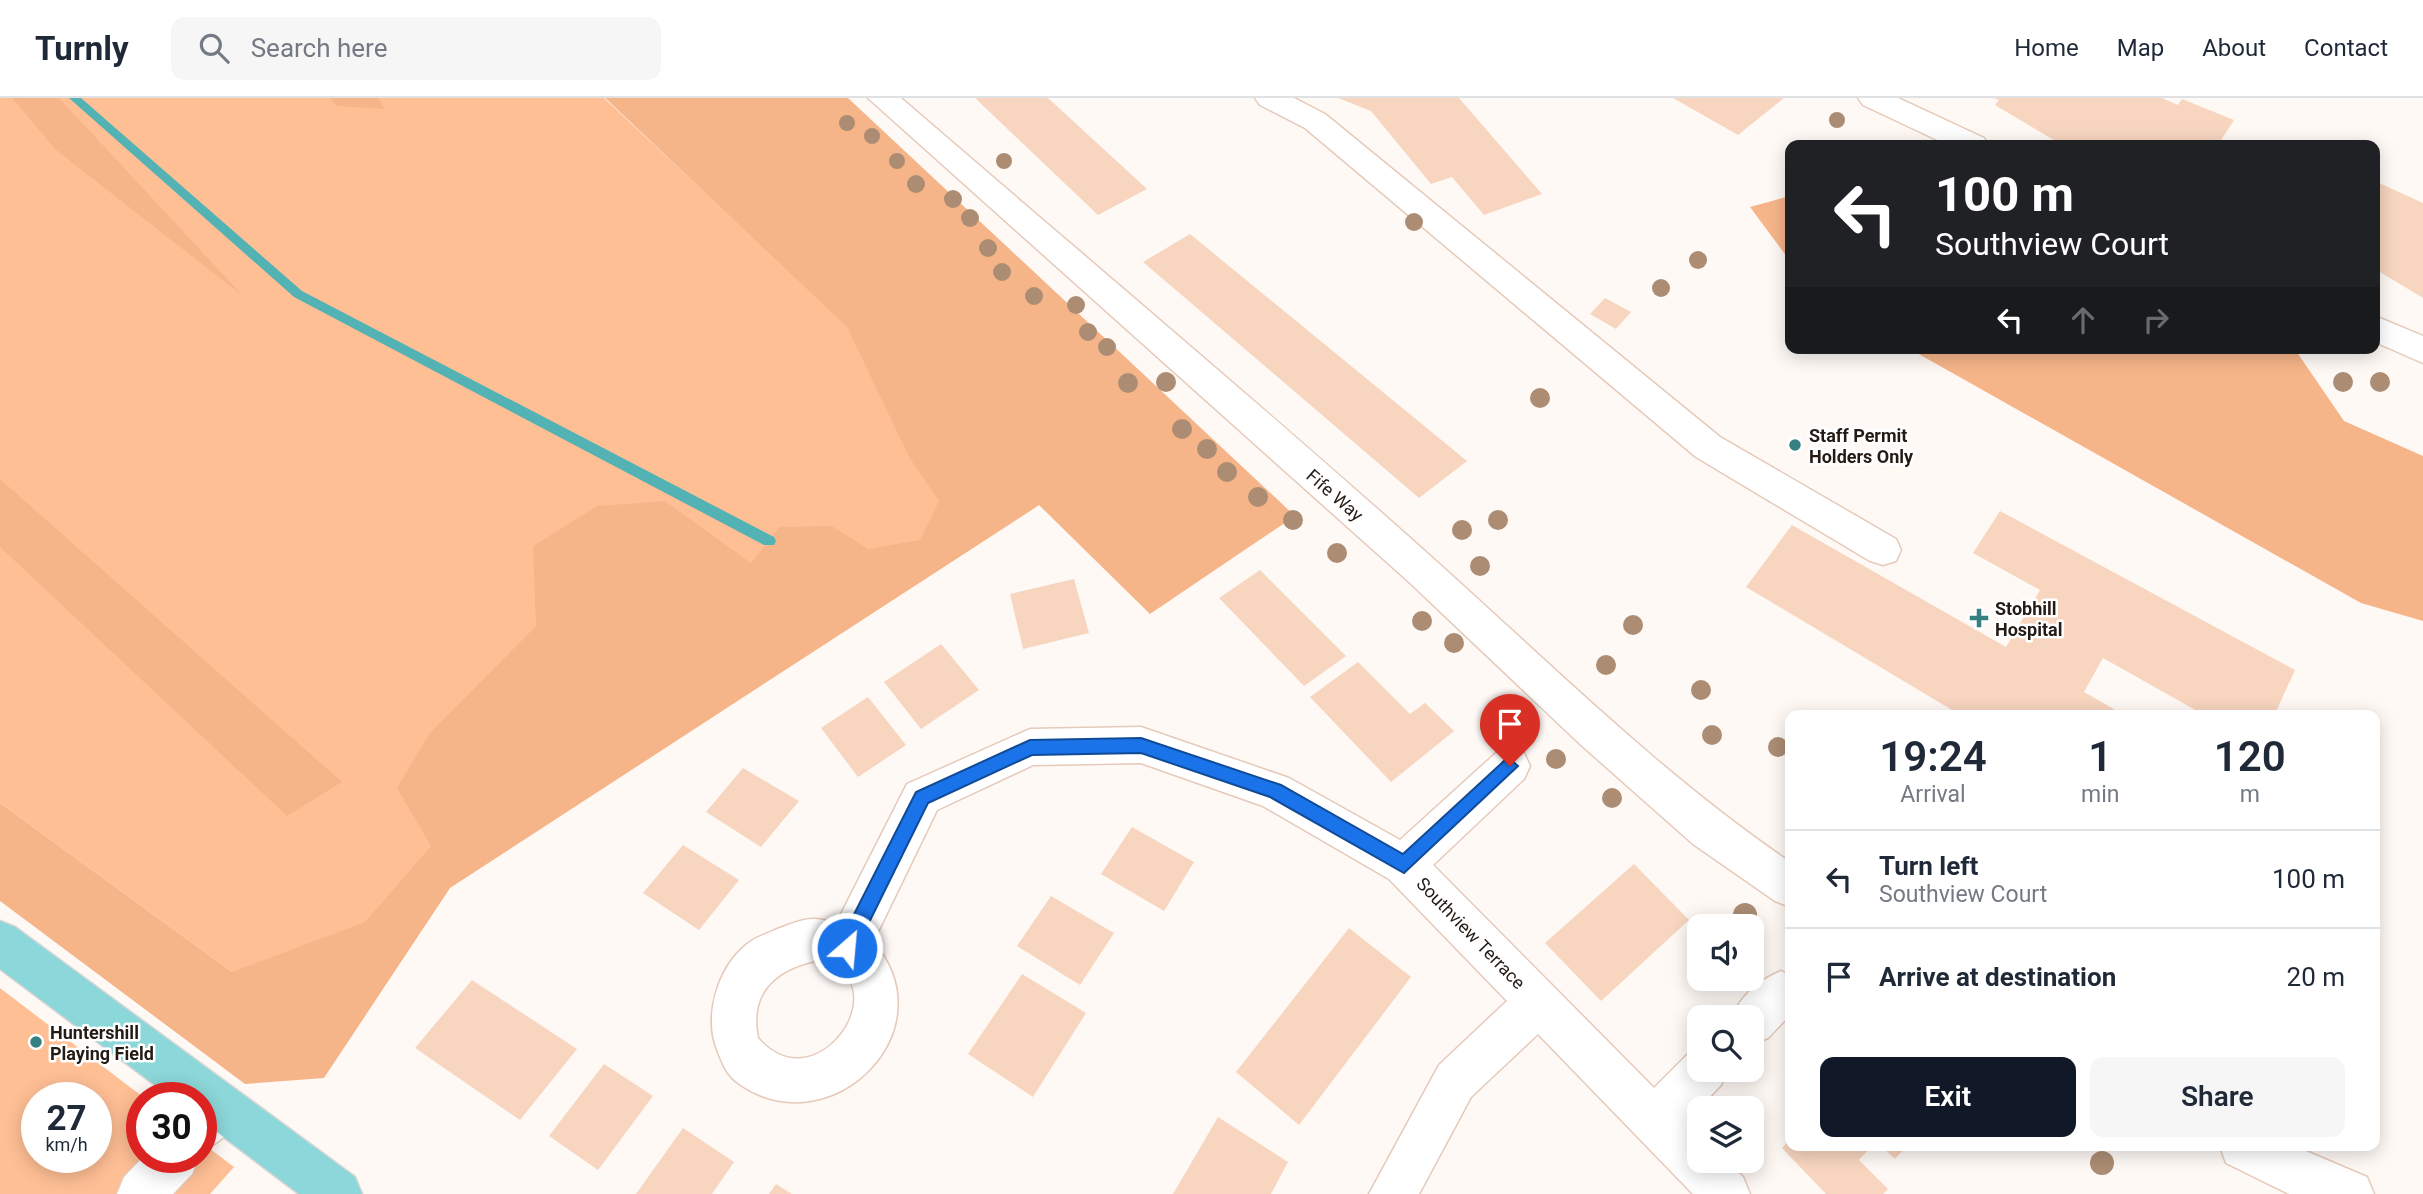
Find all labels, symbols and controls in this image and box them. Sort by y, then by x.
search box [171,17,661,80]
text: Turnly [35,29,129,68]
icon: search [195,29,233,67]
text: Search here [251,33,387,63]
text: Home [2014,34,2079,62]
text: Map [2117,34,2164,62]
text: About [2202,34,2266,62]
text: Contact [2304,34,2388,62]
text: 100 m [1935,166,2074,223]
icon: left [1820,168,1911,259]
text: Southview Court [1935,225,2169,263]
icon: left [1991,301,2029,339]
icon: ahead [2064,301,2102,339]
icon: right [2137,301,2175,339]
place label: Staff Permit Holders Only [1809,425,1914,467]
marker: Staff Permit Holders Only [1787,437,1803,453]
street label: Fife Way [1302,465,1368,526]
place label: Stobhill Hospital [1995,598,2063,640]
marker: Stobhill Hospital [1969,608,1989,628]
pin [1480,694,1540,766]
icon: arrive [1491,705,1529,743]
text: 19:24 [1879,732,1987,781]
text: 1 [2088,732,2112,781]
text: 120 [2214,732,2286,781]
text: Arrival [1900,781,1966,808]
text: min [2081,781,2119,808]
text: m [2240,781,2260,808]
text: Turn left [1879,851,1978,881]
icon: left [1820,860,1858,898]
text: 100 m [2272,864,2345,894]
street label: Southview Terrace [1412,873,1530,993]
text: Southview Court [1879,881,2047,908]
position arrow [810,911,884,985]
map controls [1687,914,1764,1173]
button: sound [1687,914,1764,991]
icon: arrive [1820,958,1858,996]
text: Arrive at destination [1879,962,2116,992]
text: 20 m [2287,962,2345,992]
button: search [1687,1005,1764,1082]
place label: Huntershill Playing Field [50,1022,154,1064]
marker: Huntershill Playing Field [28,1034,44,1050]
button: Exit [1820,1057,2076,1137]
button: Share [2090,1057,2345,1137]
speed limit sign: 30 [126,1082,217,1173]
button: layers [1687,1096,1764,1173]
text: 27 [46,1098,87,1139]
text: km/h [45,1134,88,1155]

